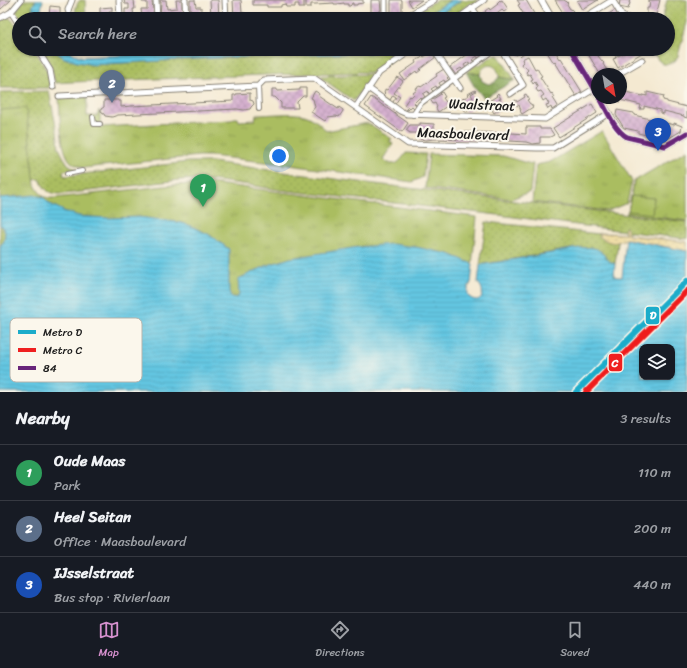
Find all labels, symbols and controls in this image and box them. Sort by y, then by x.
search box [12,12,675,56]
text: Search here [58,21,137,47]
icon: search [26,23,48,45]
north arrow [591,68,627,104]
pin: 2 [99,70,125,103]
street label: Waalstraat [448,91,516,119]
pin: 3 [645,118,671,151]
street label: Maasboulevard [417,120,511,148]
your location [269,146,289,166]
pin: 1 [190,174,216,207]
line badge: D [645,306,660,325]
text: D [650,306,657,325]
legend [10,318,142,382]
text: Metro D [43,323,82,342]
text: Metro C [43,341,82,360]
map controls [639,344,675,380]
button: layers [639,344,675,380]
line badge: C [608,353,623,372]
text: C [611,354,619,373]
text: 84 [43,359,57,378]
text: Nearby [16,403,70,433]
text: 3 results [620,407,671,430]
text: Oude Maas [54,448,125,474]
text: 1 [26,461,32,484]
text: 110 m [638,461,671,484]
text: Park [54,474,81,497]
text: Heel Seitan [54,504,131,530]
text: 2 [25,517,33,540]
text: 200 m [634,517,671,540]
text: Office · Maasboulevard [54,530,186,553]
text: IJsselstraat [54,560,134,586]
text: 3 [25,573,33,596]
text: 440 m [633,573,671,596]
text: Bus stop · Rivierlaan [54,586,170,609]
tab: Map [98,619,120,662]
tab: Directions [315,619,365,662]
tab: Saved [560,619,589,662]

